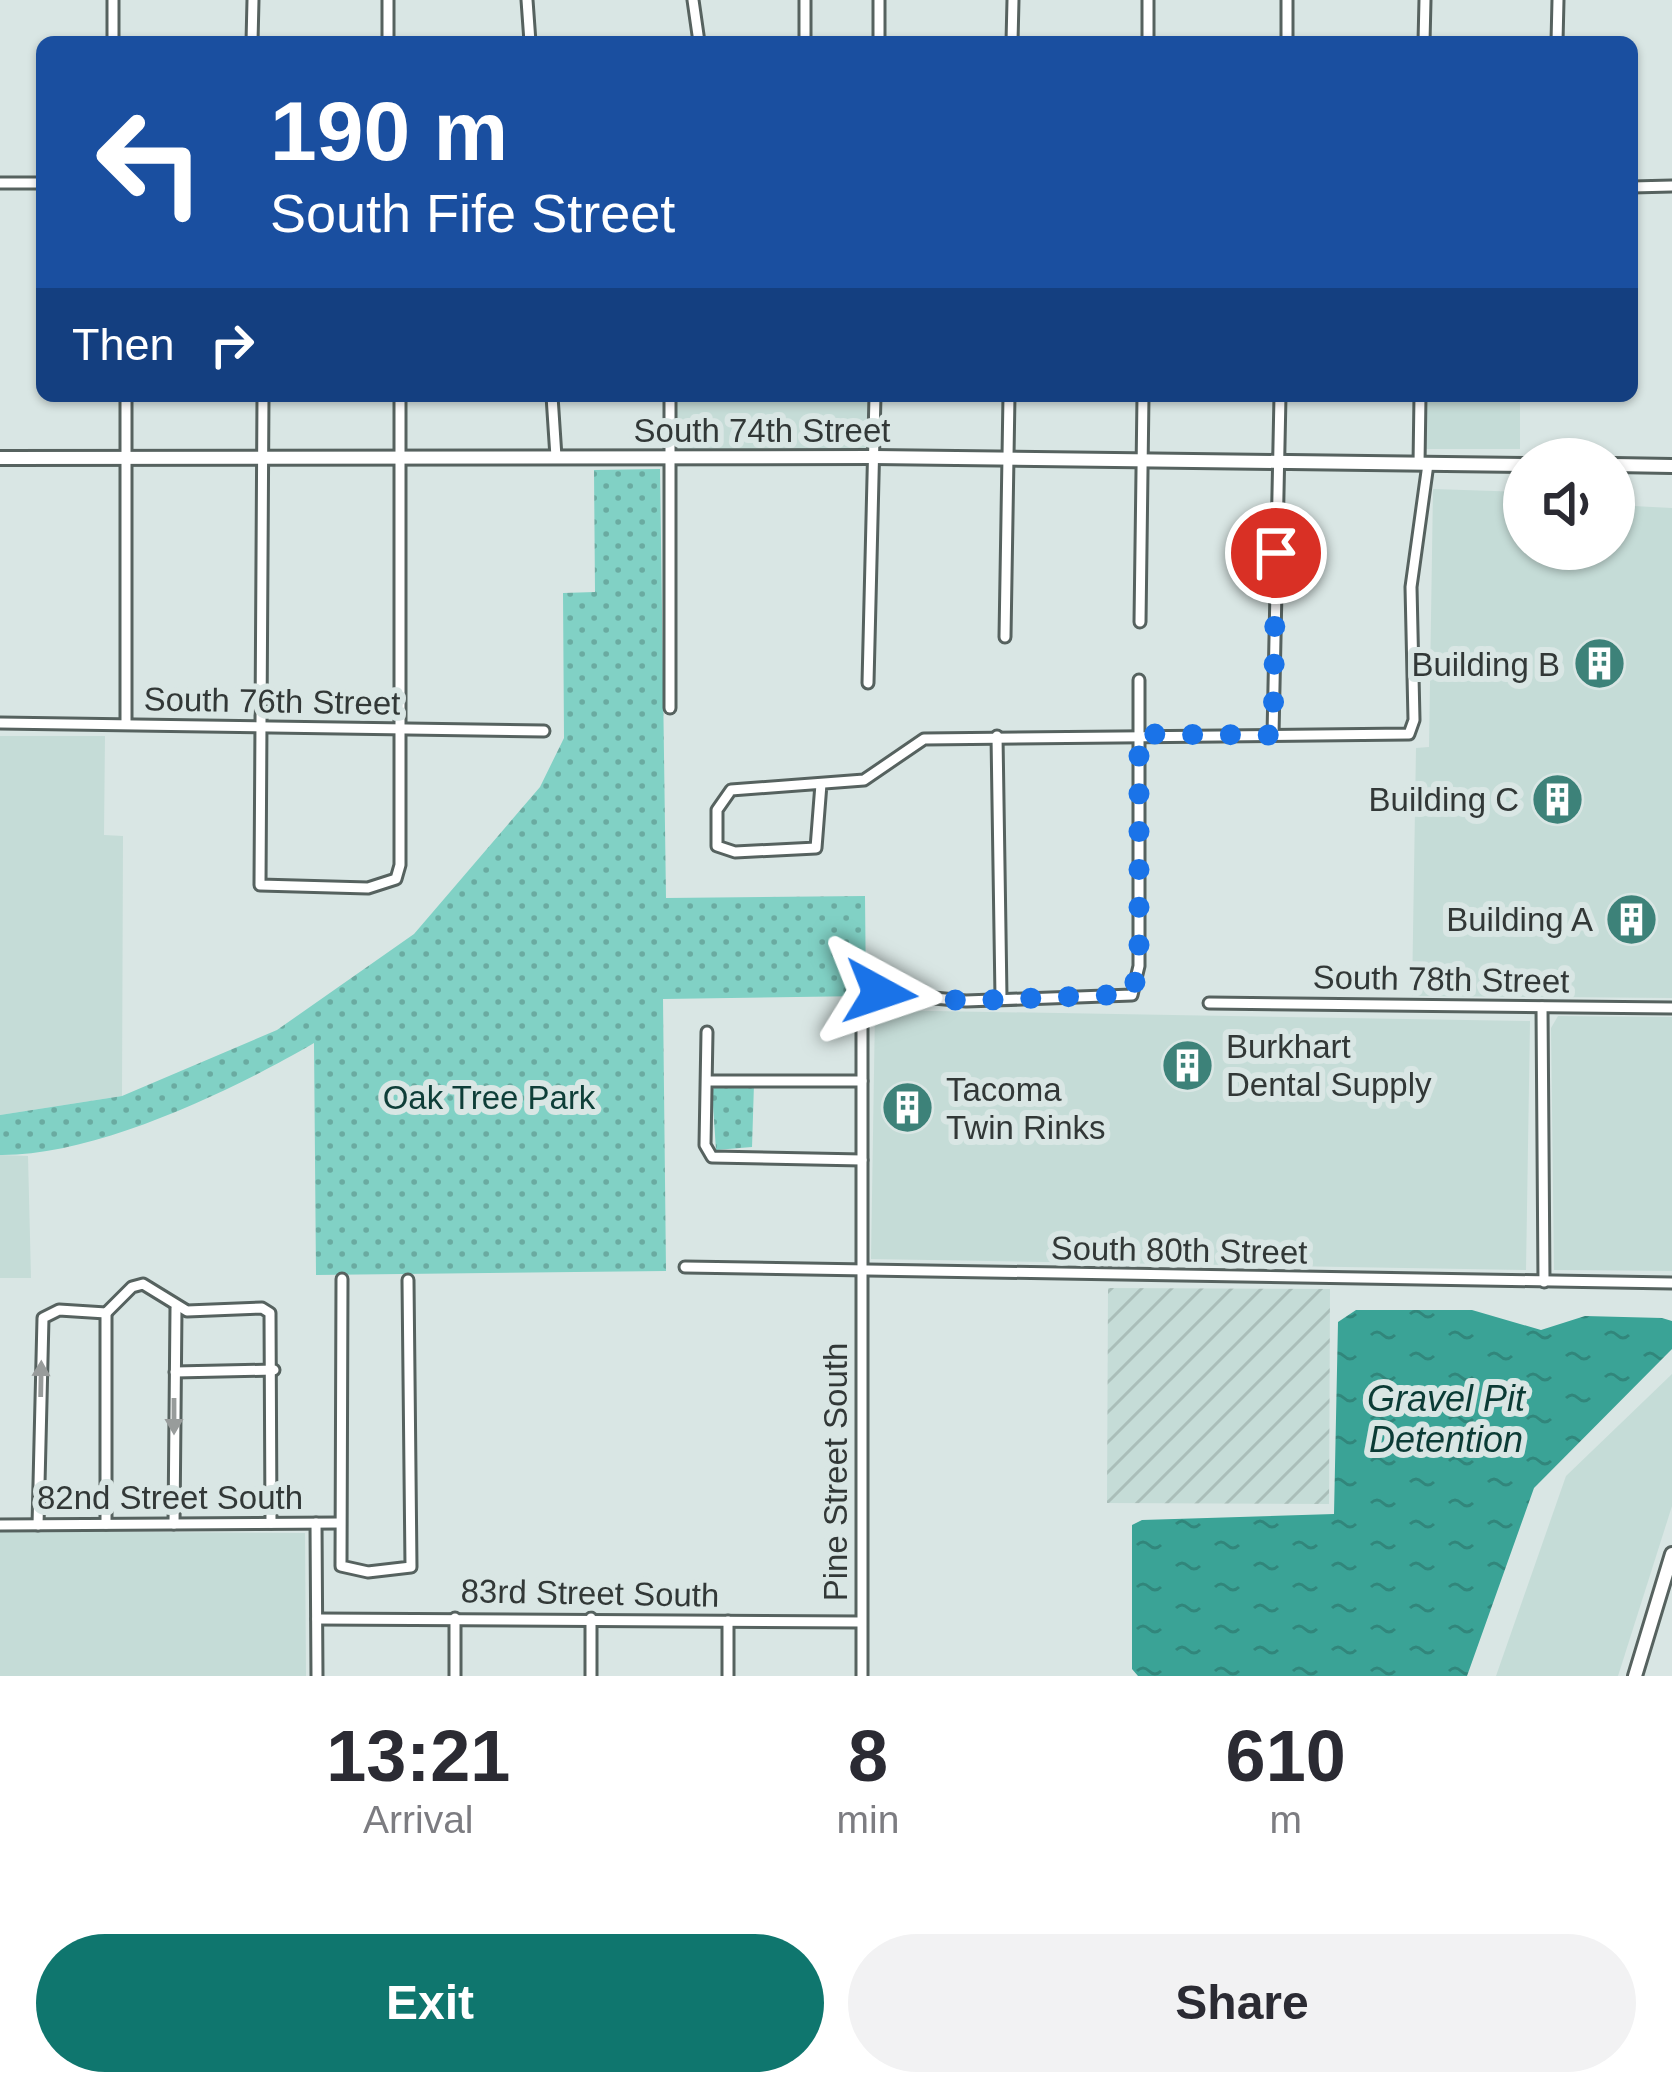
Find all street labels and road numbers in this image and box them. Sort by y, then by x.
street label: South 74th Street [634,412,890,449]
street label: South 76th Street [143,680,401,722]
street label: South 78th Street [1312,958,1570,1000]
street label: South 80th Street [1050,1229,1308,1271]
street label: Pine Street South [817,1343,854,1601]
street label: 82nd Street South [37,1479,303,1516]
street label: 83rd Street South [460,1572,720,1614]

